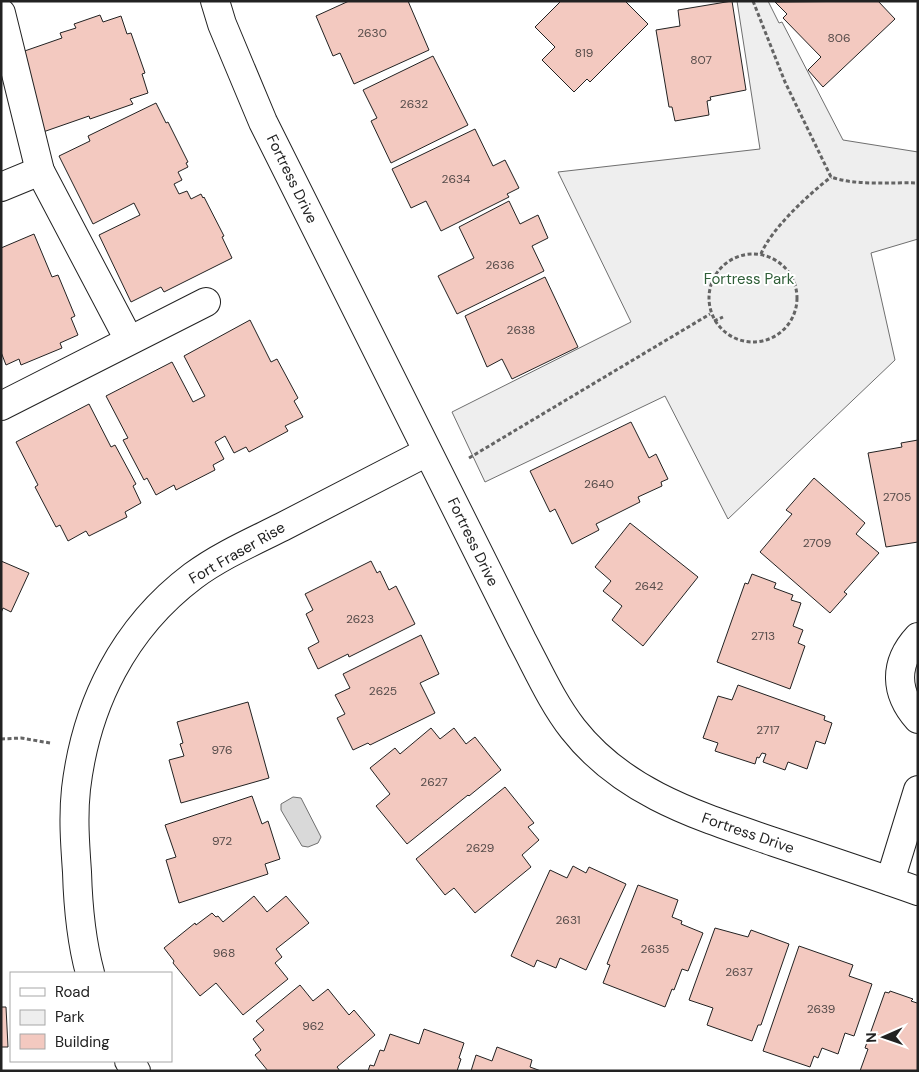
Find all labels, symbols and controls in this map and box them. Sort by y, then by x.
house number: 2630 [357,25,387,41]
house number: 806 [827,30,851,46]
house number: 819 [575,45,593,61]
house number: 807 [690,52,712,68]
house number: 2632 [400,96,428,112]
street label: Fortress Drive [262,131,322,227]
house number: 2634 [442,171,470,187]
house number: 2636 [485,257,515,273]
park label: Fortress Park [704,269,795,289]
house number: 2638 [507,322,535,338]
house number: 2640 [584,476,614,492]
house number: 2705 [883,489,911,505]
street label: Fortress Drive [443,494,503,590]
street label: Fort Fraser Rise [185,517,289,589]
house number: 2709 [803,535,831,551]
house number: 2642 [635,578,663,594]
house number: 2623 [346,611,374,627]
house number: 2713 [751,628,775,644]
house number: 2625 [369,683,397,699]
house number: 2717 [756,722,780,738]
house number: 976 [212,742,232,758]
house number: 2627 [420,774,448,790]
street label: Fortress Drive [699,808,797,858]
house number: 972 [212,833,232,849]
house number: 2629 [466,840,494,856]
house number: 2631 [555,912,581,928]
house number: 2635 [641,941,669,957]
house number: 968 [213,945,235,961]
house number: 2637 [725,964,753,980]
legend [10,972,172,1062]
text: Road [55,982,90,1002]
house number: 2639 [807,1001,835,1017]
text: Park [55,1007,85,1027]
north arrow [859,1012,909,1062]
house number: 962 [302,1018,324,1034]
text: Building [55,1032,110,1052]
text: N [862,1032,880,1043]

